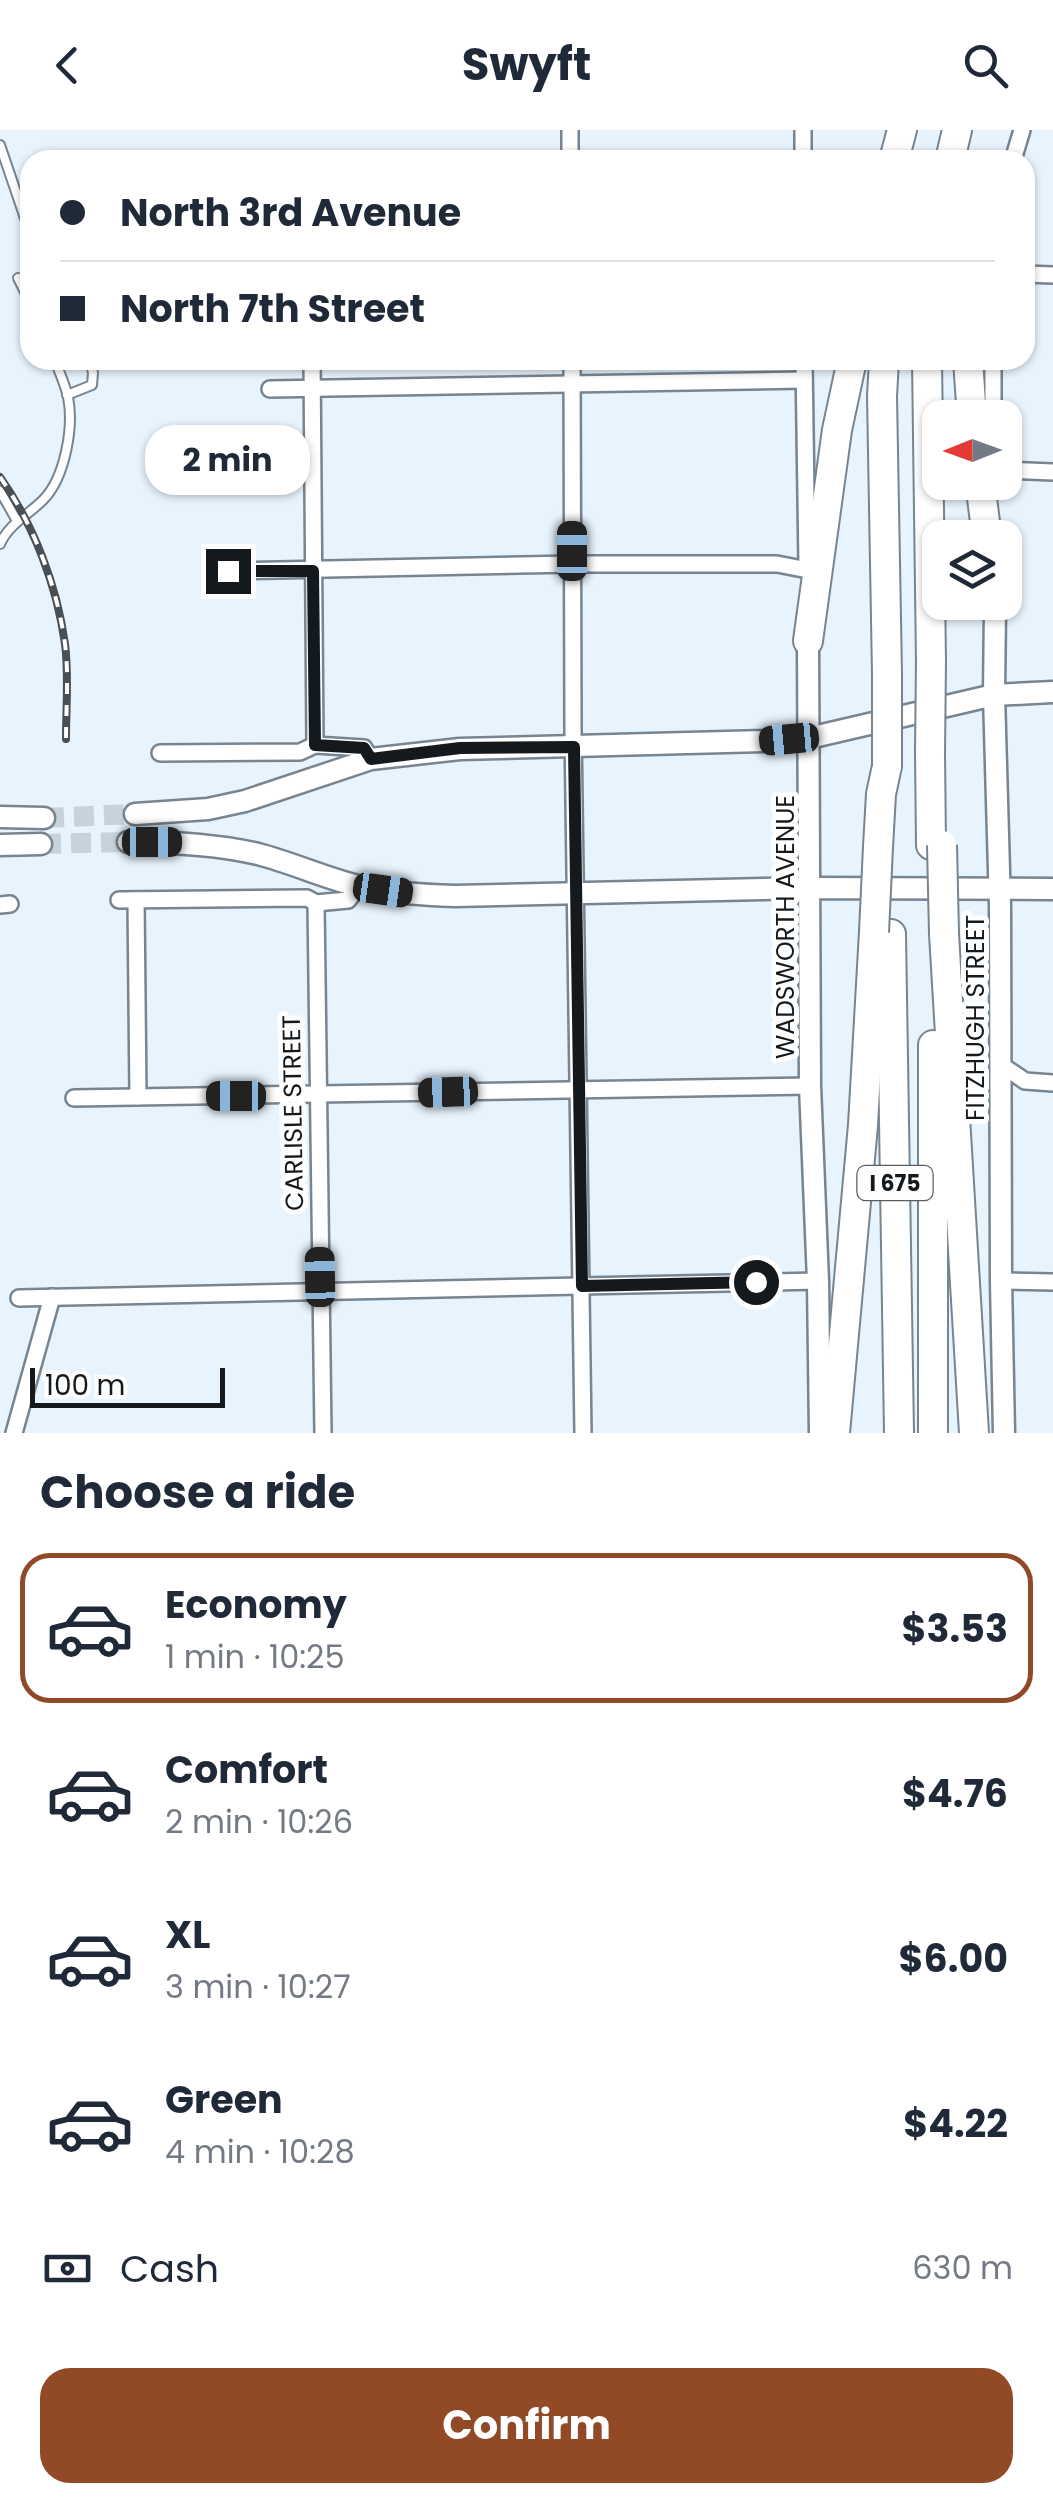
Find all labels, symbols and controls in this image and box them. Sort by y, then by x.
text: Swyft [462,33,591,96]
icon: back [40,38,95,93]
icon: search [958,38,1013,93]
text: North 3rd Avenue [120,186,461,239]
text: North 7th Street [120,282,425,335]
north arrow [922,400,1022,500]
map controls [922,400,1022,620]
callout: 2 min [146,426,310,496]
text: 2 min [183,437,272,482]
button: layers [922,520,1022,620]
car [557,521,587,581]
route end [206,549,251,594]
car [758,721,820,757]
street label: WADSWORTH AVENUE [768,795,803,1059]
car [122,827,182,857]
car [351,871,415,909]
street label: FITZHUGH STREET [958,915,993,1121]
street label: CARLISLE STREET [274,1015,312,1211]
car [417,1076,479,1108]
car [206,1081,266,1111]
road number: I 675 [858,1166,932,1200]
car [304,1247,336,1307]
route start [734,1260,779,1305]
scale bar [30,1363,225,1408]
text: 100 m [45,1366,125,1405]
text: Choose a ride [40,1461,355,1524]
text: Economy [165,1578,347,1631]
icon: car [45,1583,135,1673]
text: $3.53 [902,1602,1008,1655]
text: 1 min · 10:25 [165,1634,345,1679]
text: Comfort [165,1743,328,1796]
icon: car [45,1748,135,1838]
text: $4.76 [902,1767,1008,1820]
text: 2 min · 10:26 [165,1799,353,1844]
text: XL [165,1908,210,1961]
icon: car [45,1913,135,2003]
text: $6.00 [899,1932,1008,1985]
text: 3 min · 10:27 [165,1964,351,2009]
text: Green [165,2073,283,2126]
icon: car [45,2078,135,2168]
text: $4.22 [903,2097,1008,2150]
text: 4 min · 10:28 [165,2129,355,2174]
icon: cash [40,2241,95,2296]
text: Cash [120,2242,219,2295]
text: 630 m [912,2245,1013,2290]
button: Confirm [40,2368,1013,2483]

